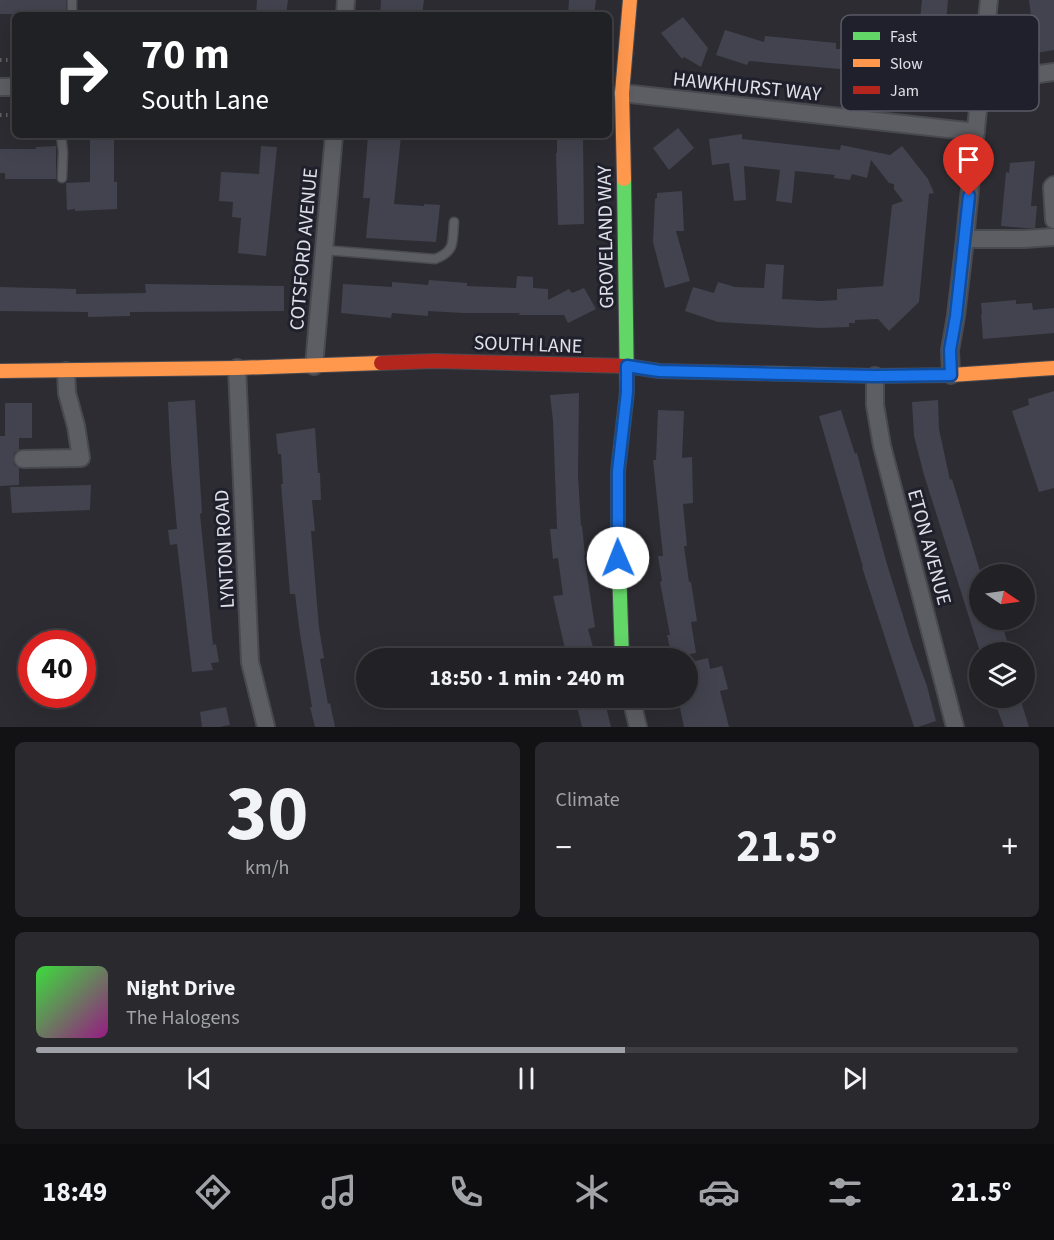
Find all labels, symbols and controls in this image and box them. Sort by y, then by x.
legend [841,15,1039,111]
text: 70 m [141,25,230,85]
text: Fast [890,26,918,48]
icon: right [42,36,120,114]
text: Slow [890,53,923,75]
street label: HAWKHURST WAY [671,65,823,109]
text: Jam [890,80,919,102]
text: South Lane [141,81,269,120]
pin [943,134,994,196]
icon: arrive [952,143,985,176]
street label: GROVELAND WAY [591,165,621,309]
street label: COTSFORD AVENUE [283,167,325,331]
street label: SOUTH LANE [473,329,583,361]
street label: ETON AVENUE [900,486,958,608]
street label: LYNTON ROAD [208,489,242,609]
position arrow [586,526,650,590]
north arrow [969,564,1035,630]
map controls [969,564,1035,708]
speed limit sign: 40 [18,630,96,708]
button: layers [969,642,1035,708]
text: 18:50 · 1 min · 240 m [429,662,625,694]
text: 30 [226,759,308,870]
text: Climate [556,786,620,814]
text: 21.5° [736,815,837,879]
text: − [556,824,572,871]
text: + [1002,824,1018,871]
text: km/h [245,854,289,882]
text: Night Drive [126,972,235,1004]
text: The Halogens [126,1004,240,1032]
icon: previous [183,1062,216,1095]
icon: pause [510,1062,543,1095]
icon: next [838,1062,871,1095]
icon: directions [192,1171,234,1213]
icon: music [318,1171,360,1213]
icon: phone [445,1171,487,1213]
icon: climate [571,1171,613,1213]
icon: car [698,1171,740,1213]
icon: filters [824,1171,866,1213]
text: 18:49 [42,1173,107,1212]
text: 21.5° [951,1173,1012,1212]

